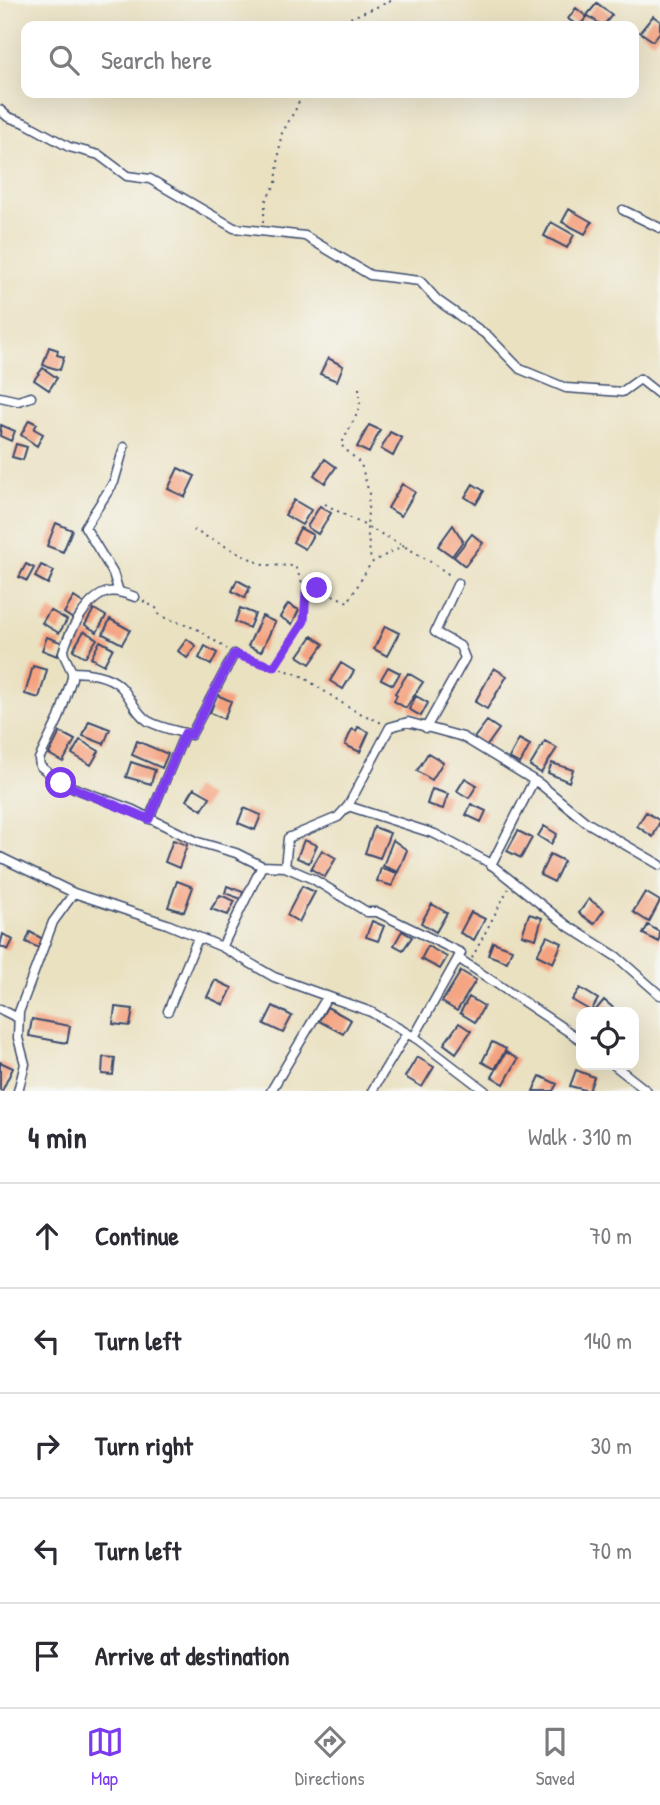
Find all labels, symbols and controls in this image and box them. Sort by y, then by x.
search box [21,21,639,98]
icon: search [45,41,83,79]
text: Search here [101,42,212,77]
route end [301,572,332,603]
route start [45,767,76,798]
map controls [576,1007,639,1070]
button: locate [576,1007,639,1070]
text: 4 min [28,1117,87,1157]
text: Walk · 310 m [528,1121,632,1152]
icon: ahead [28,1217,66,1255]
text: Continue [95,1218,179,1253]
text: 70 m [589,1220,632,1251]
icon: left [28,1322,66,1360]
text: Turn left [95,1323,181,1358]
text: 140 m [584,1325,632,1356]
icon: right [28,1427,66,1465]
text: Turn right [95,1428,193,1463]
text: 30 m [590,1430,632,1461]
icon: left [28,1532,66,1570]
text: Turn left [95,1533,181,1568]
text: 70 m [589,1535,632,1566]
icon: arrive [28,1637,66,1675]
text: Arrive at destination [95,1638,290,1673]
tab: Map [86,1723,124,1791]
tab: Directions [295,1723,365,1791]
tab: Saved [536,1723,574,1791]

